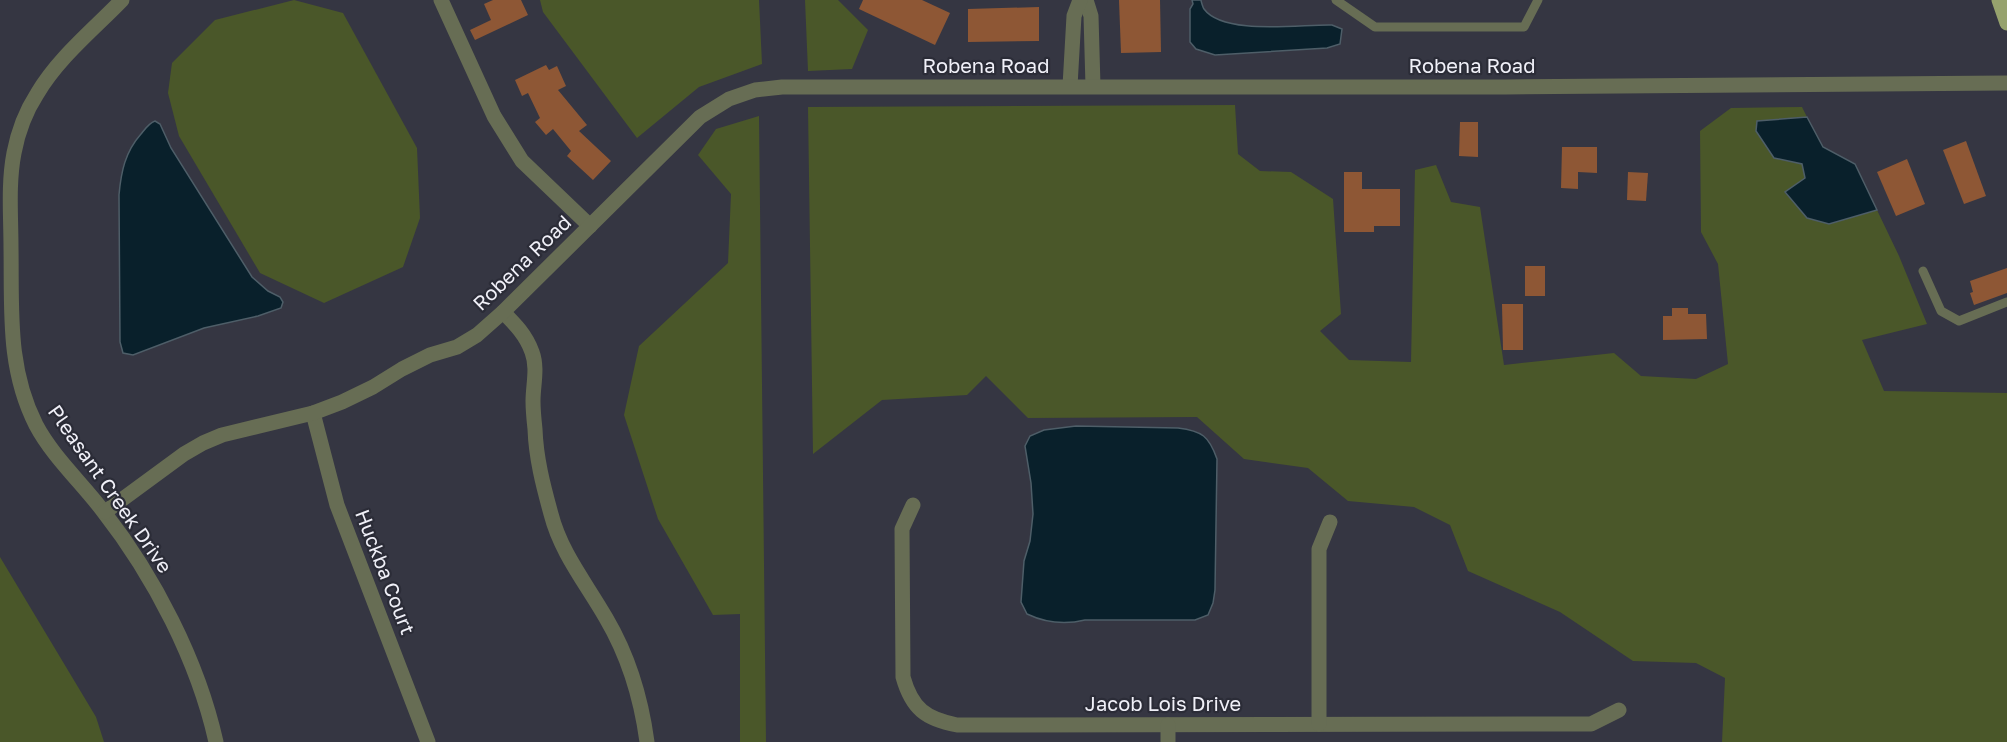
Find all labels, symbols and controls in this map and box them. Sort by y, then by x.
street label: Robena Road [923,53,1049,77]
street label: Robena Road [1409,53,1535,77]
street label: Robena Road [467,210,575,315]
street label: Pleasant Creek Drive [44,400,178,577]
street label: Huckba Court [351,506,421,638]
street label: Jacob Lois Drive [1085,691,1241,715]

